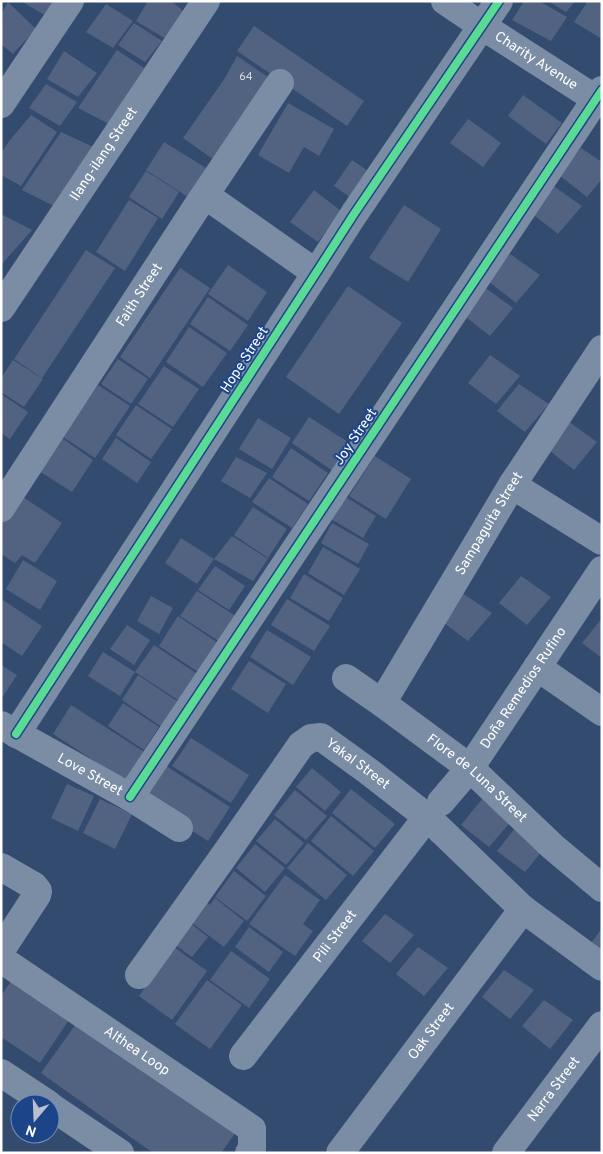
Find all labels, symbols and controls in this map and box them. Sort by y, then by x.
street label: Charity Avenue [491,28,581,94]
house number: 64 [239,70,253,84]
street label: Ilang-ilang Street [66,104,141,204]
street label: Faith Street [113,260,166,330]
street label: Hope Street [217,324,273,396]
street label: Joy Street [331,405,381,469]
street label: Sampaguita Street [452,469,527,578]
street label: Doña Remedios Rufino [477,624,570,752]
street label: Flore de Luna Street [423,730,530,826]
street label: Yakal Street [322,735,393,793]
street label: Love Street [54,750,126,800]
street label: Pili Street [310,907,361,966]
street label: Oak Street [404,1000,458,1063]
street label: Althea Loop [101,1023,173,1079]
street label: Narra Street [524,1053,584,1125]
north arrow [10,1094,60,1144]
text: N [24,1120,39,1140]

